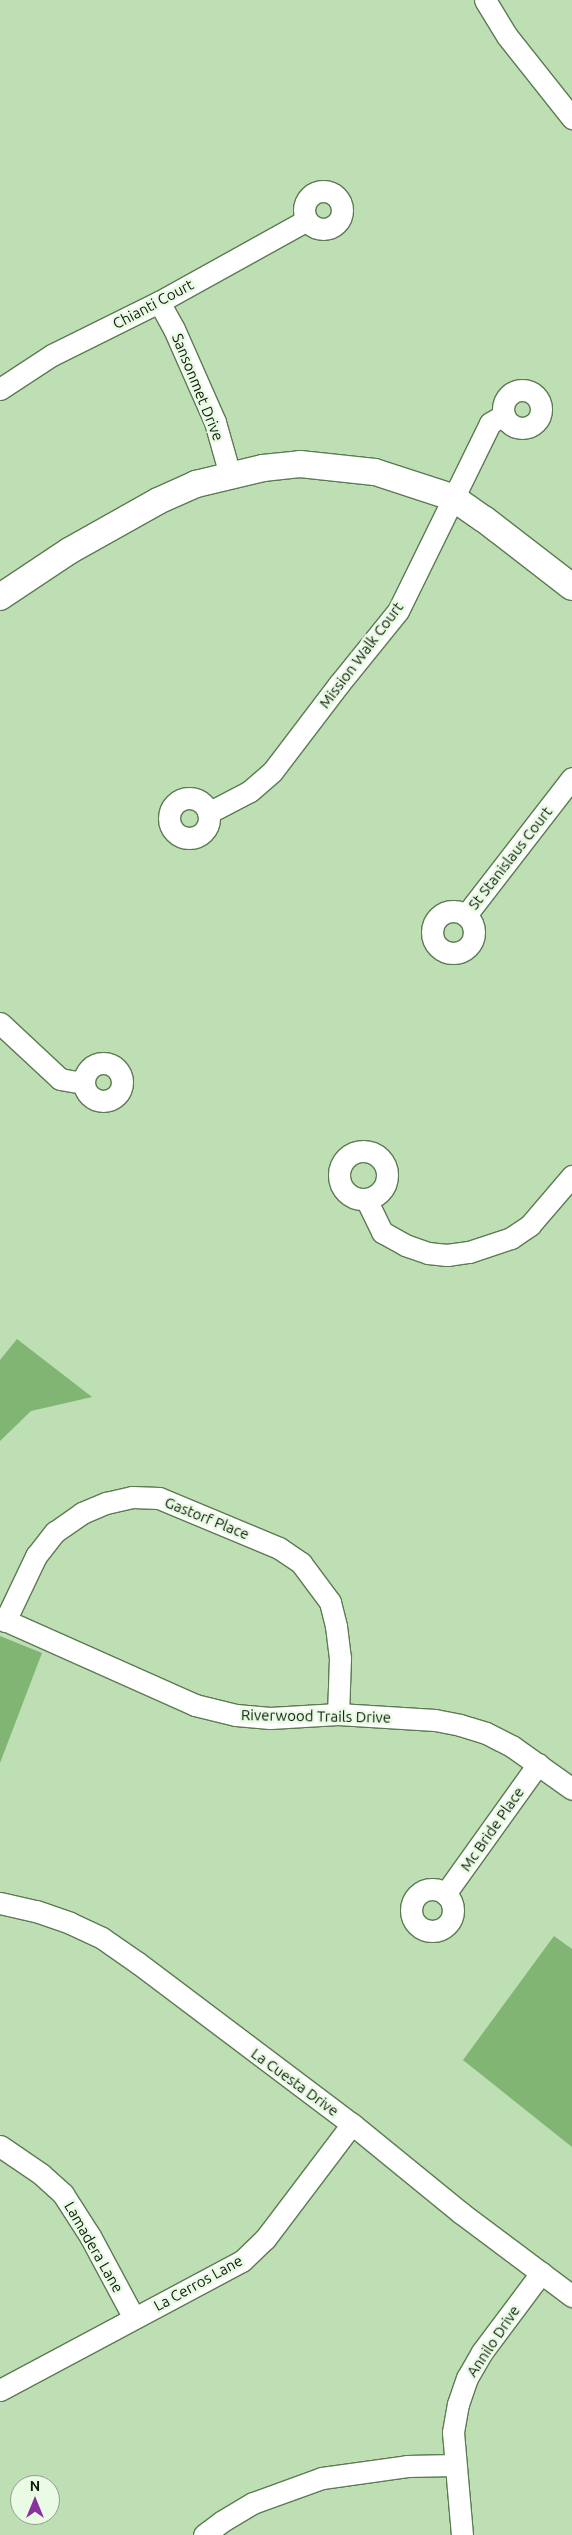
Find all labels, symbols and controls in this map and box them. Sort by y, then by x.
street label: Chianti Court [110,275,196,333]
street label: Sansonmet Drive [168,331,228,443]
street label: Mission Walk Court [315,598,407,712]
street label: St Stanislaus Court [464,803,556,913]
street label: Gastorf Place [162,1493,252,1543]
street label: Riverwood Trails Drive [241,1706,391,1726]
street label: Mc Bride Place [456,1783,528,1875]
street label: La Cuesta Drive [248,2044,342,2120]
street label: Lamadera Lane [61,2198,127,2296]
street label: La Cerros Lane [151,2251,245,2315]
street label: Annilo Drive [463,2302,523,2380]
north arrow [10,2475,60,2525]
text: N [30,2478,40,2494]

